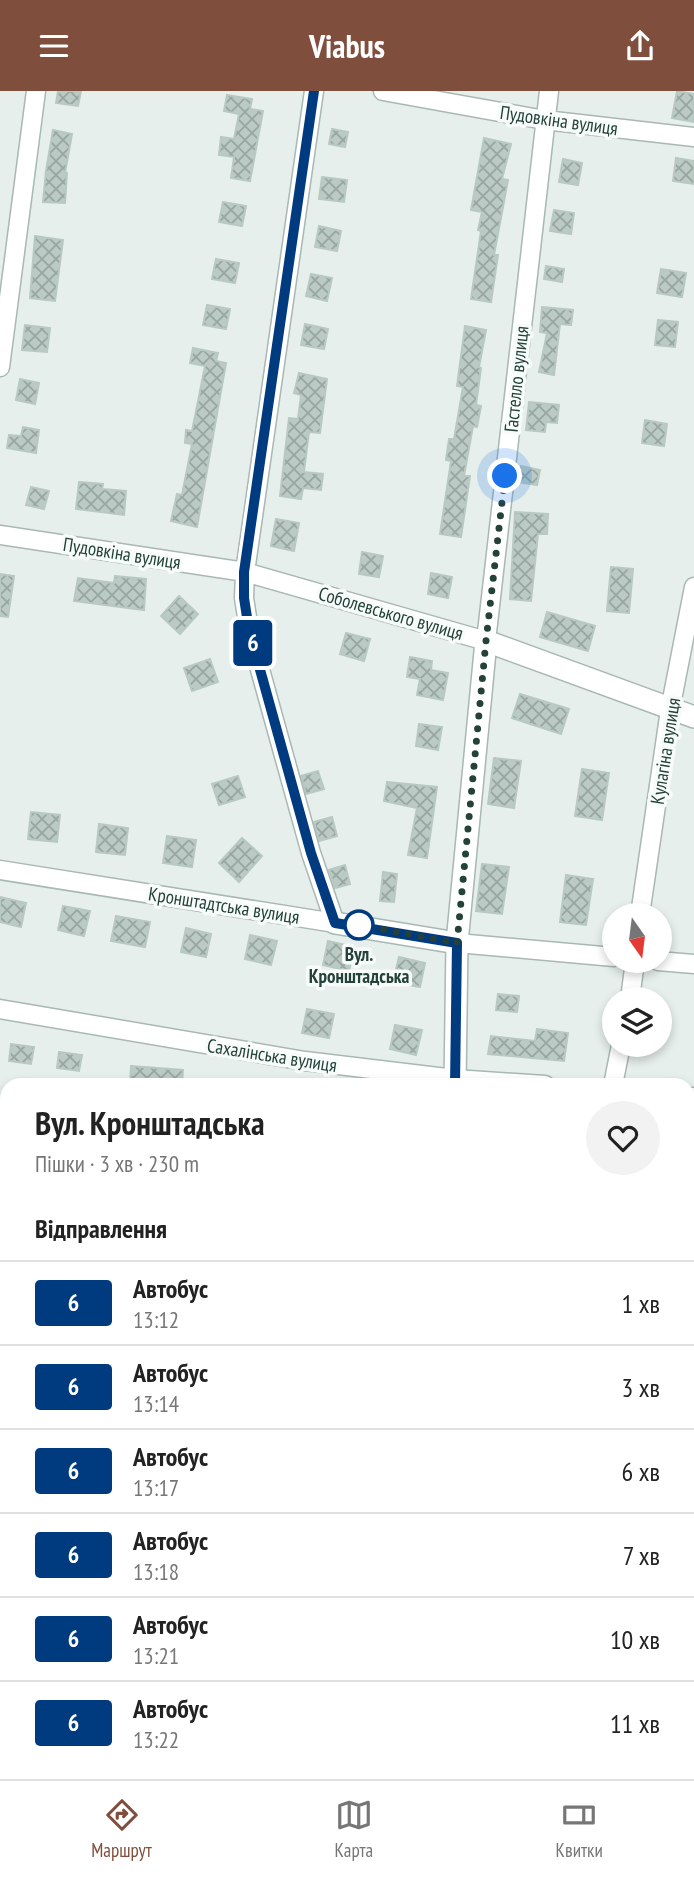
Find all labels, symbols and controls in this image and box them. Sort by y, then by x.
text: Viabus [309,25,385,67]
icon: menu [35,27,73,65]
icon: share [621,27,659,65]
street label: Пудовкіна вулиця [498,100,620,140]
street label: Гастелло вулиця [498,325,534,433]
your location [487,458,522,493]
street label: Пудовкіна вулиця [61,532,183,574]
street label: Соболевського вулиця [316,581,466,645]
line badge: 6 [230,620,276,666]
text: 6 [247,627,259,658]
street label: Кулагіна вулиця [645,696,685,806]
street label: Кронштадтська вулиця [147,881,301,929]
north arrow [602,903,672,973]
map controls [602,903,672,1057]
marker: Вул. Кронштадська [344,910,374,940]
place label: Вул. Кронштадська [309,942,409,988]
button: layers [602,987,672,1057]
street label: Сахалінська вулиця [205,1033,339,1077]
text: Вул. Кронштадська [35,1101,265,1144]
button: heart [586,1101,660,1175]
text: Пішки · 3 хв · 230 m [35,1149,199,1178]
text: Відправлення [35,1212,167,1245]
text: Автобус [133,1272,208,1305]
text: 6 [68,1287,79,1318]
text: 1 хв [622,1287,660,1320]
text: 13:12 [133,1305,179,1334]
text: Автобус [133,1356,208,1389]
text: 6 [68,1371,79,1402]
text: 3 хв [622,1371,660,1404]
text: 13:14 [133,1389,179,1418]
text: Автобус [133,1440,208,1473]
text: 6 [68,1455,79,1486]
text: 6 хв [622,1455,660,1488]
text: 13:17 [133,1473,179,1502]
text: Автобус [133,1524,208,1557]
text: 6 [68,1539,79,1570]
text: 7 хв [623,1539,660,1572]
text: 13:18 [133,1557,179,1586]
text: Автобус [133,1608,208,1641]
text: 6 [68,1623,79,1654]
text: 10 хв [610,1623,660,1656]
text: 13:21 [133,1641,179,1670]
text: Автобус [133,1692,208,1725]
text: 6 [68,1707,79,1738]
text: 11 хв [610,1707,660,1740]
text: 13:22 [133,1725,179,1754]
tab: Маршрут [91,1796,152,1862]
tab: Карта [334,1796,373,1862]
tab: Квитки [556,1796,603,1862]

